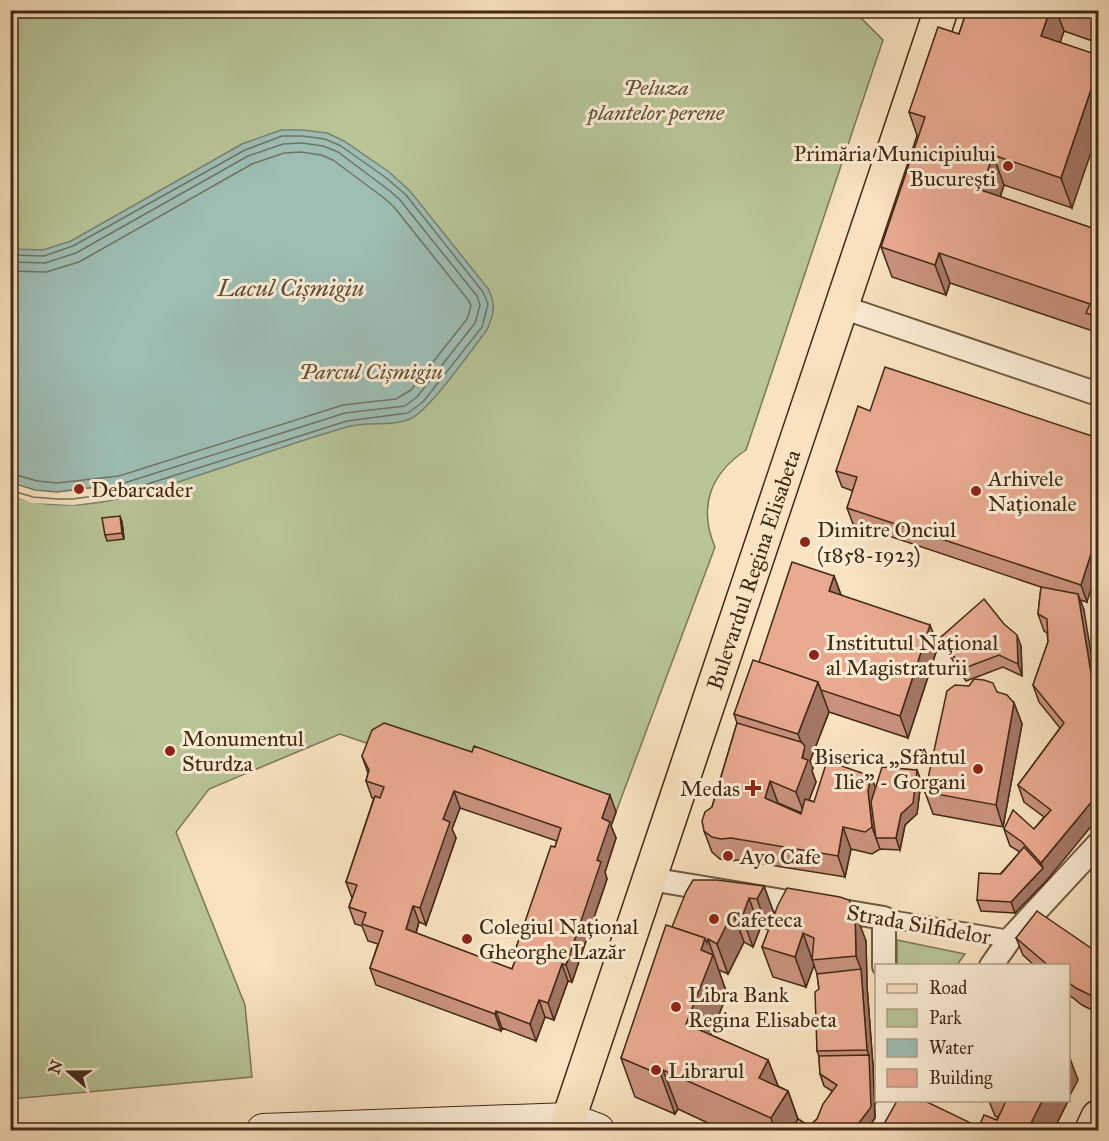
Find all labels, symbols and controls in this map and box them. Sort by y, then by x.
park label: Peluza plantelor perene [585,74,725,126]
place label: Primăria Municipiului București [794,140,996,192]
marker: Primăria Municipiului București [1001,159,1015,173]
water label: Lacul Cișmigiu [217,273,364,303]
park label: Parcul Cișmigiu [299,358,443,385]
street label: Bulevardul Regina Elisabeta [701,446,807,693]
place label: Arhivele Naționale [987,465,1077,517]
place label: Debarcader [91,476,193,503]
marker: Debarcader [72,482,86,496]
marker: Arhivele Naționale [969,484,983,498]
place label: Dimitre Onciul (1858-1923) [817,516,956,568]
marker: Dimitre Onciul (1858-1923) [798,535,812,549]
place label: Institutul Național al Magistraturii [826,629,998,681]
marker: Institutul Național al Magistraturii [807,648,821,662]
place label: Monumentul Sturdza [182,725,304,777]
place label: Biserica „Sfântul Ilie” - Gorgani [814,743,966,795]
marker: Monumentul Sturdza [163,744,177,758]
marker: Biserica „Sfântul Ilie” - Gorgani [971,762,985,776]
place label: Medas [680,775,740,802]
marker: Medas [744,779,762,797]
place label: Ayo Cafe [739,843,821,870]
marker: Ayo Cafe [721,849,735,863]
street label: Strada Silfidelor [845,899,994,951]
place label: Cafeteca [726,906,803,933]
marker: Cafeteca [707,912,721,926]
place label: Colegiul Național Gheorghe Lazăr [479,913,638,965]
marker: Colegiul Național Gheorghe Lazăr [460,932,474,946]
legend [875,964,1070,1102]
text: Road [929,977,967,999]
place label: Libra Bank Regina Elisabeta [688,981,837,1033]
marker: Libra Bank Regina Elisabeta [669,1000,683,1014]
text: Park [929,1007,962,1029]
text: Water [929,1037,974,1059]
north arrow [39,1042,99,1102]
text: N [44,1057,67,1077]
place label: Librarul [668,1057,744,1084]
marker: Librarul [649,1063,663,1077]
text: Building [929,1067,993,1090]

